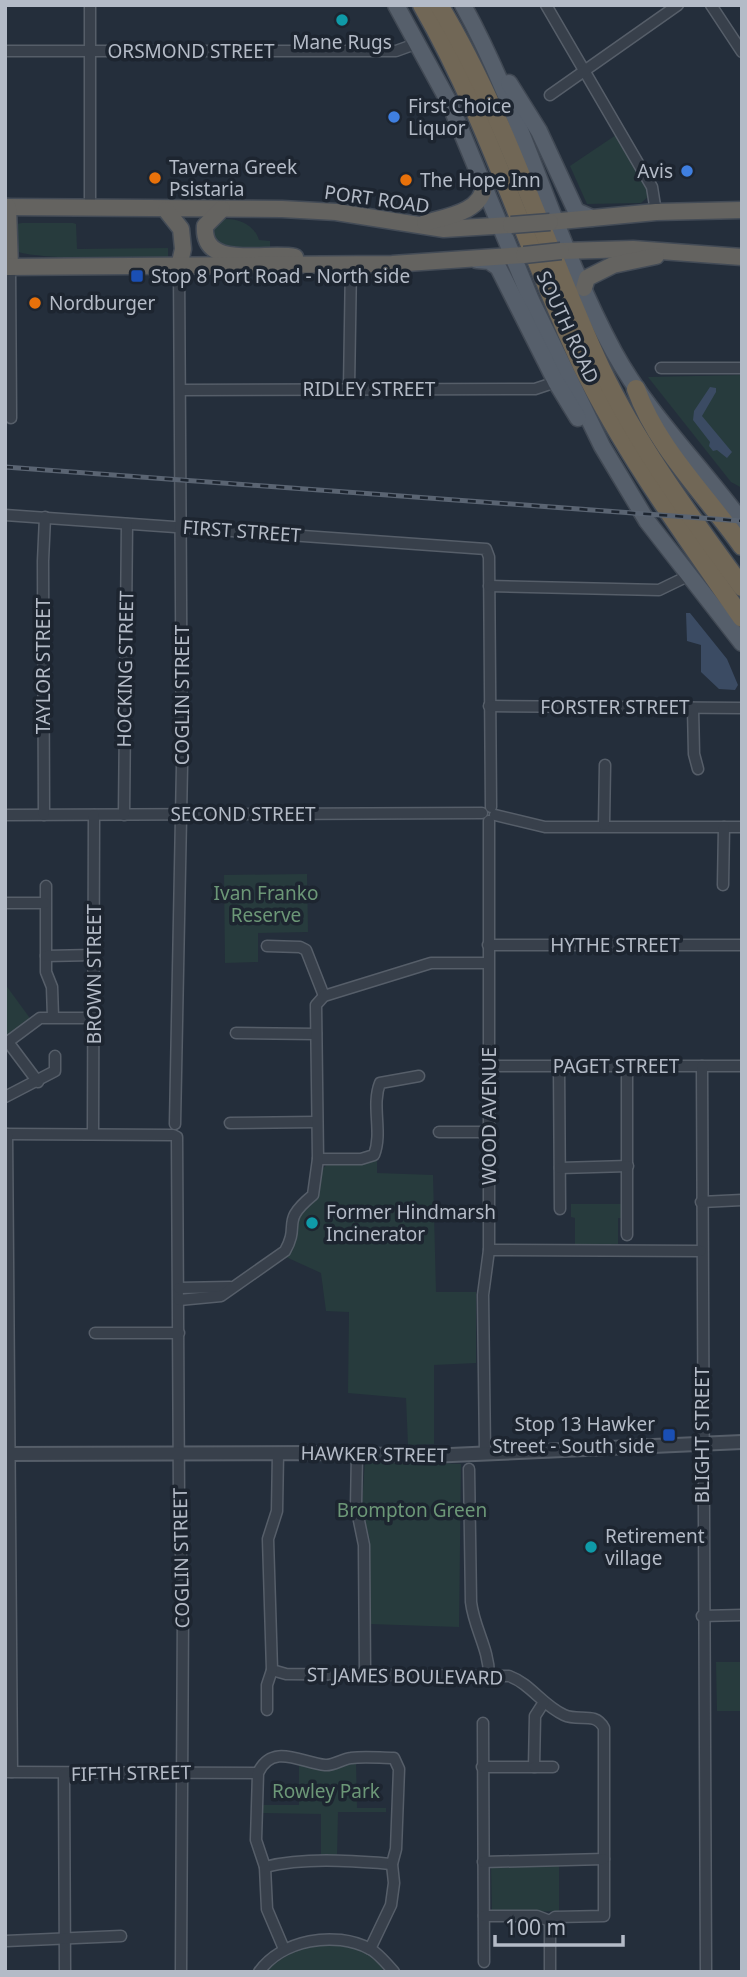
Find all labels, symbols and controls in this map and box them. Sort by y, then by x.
marker: Mane Rugs [334,12,350,28]
place label: Mane Rugs [292,29,392,55]
street label: ORSMOND STREET [108,38,275,64]
place label: First Choice Liquor [408,93,512,141]
marker: First Choice Liquor [386,109,402,125]
place label: Taverna Greek Psistaria [169,154,297,202]
place label: Avis [637,158,673,184]
marker: Avis [679,163,695,179]
place label: The Hope Inn [420,167,541,193]
marker: Taverna Greek Psistaria [147,170,163,186]
marker: The Hope Inn [398,172,414,188]
street label: PORT ROAD [323,179,431,219]
place label: Stop 8 Port Road - North side [151,263,410,289]
street label: SOUTH ROAD [531,267,605,387]
marker: Stop 8 Port Road - North side [129,268,145,284]
place label: Nordburger [49,290,156,316]
marker: Nordburger [27,295,43,311]
street label: RIDLEY STREET [303,376,436,402]
street label: FIRST STREET [182,514,302,548]
street label: HOCKING STREET [111,590,139,748]
street label: TAYLOR STREET [30,597,56,734]
street label: COGLIN STREET [169,624,195,765]
street label: FORSTER STREET [540,694,690,720]
street label: SECOND STREET [170,801,316,827]
park label: Ivan Franko Reserve [214,880,318,928]
street label: BROWN STREET [81,903,107,1044]
street label: HYTHE STREET [550,932,680,958]
street label: WOOD AVENUE [476,1047,502,1185]
street label: PAGET STREET [553,1053,680,1079]
place label: Former Hindmarsh Incinerator [326,1199,496,1247]
marker: Former Hindmarsh Incinerator [304,1215,320,1231]
street label: BLIGHT STREET [689,1366,715,1503]
place label: Stop 13 Hawker Street - South side [492,1411,655,1459]
marker: Stop 13 Hawker Street - South side [661,1427,677,1443]
street label: HAWKER STREET [300,1440,448,1468]
street label: COGLIN STREET [167,1487,195,1629]
park label: Brompton Green [337,1497,487,1523]
place label: Retirement village [605,1523,705,1571]
marker: Retirement village [583,1539,599,1555]
street label: ST JAMES BOULEVARD [307,1661,503,1691]
street label: FIFTH STREET [71,1759,192,1787]
park label: Rowley Park [272,1778,380,1804]
scale bar [495,1904,623,1948]
text: 100 m [505,1913,566,1941]

